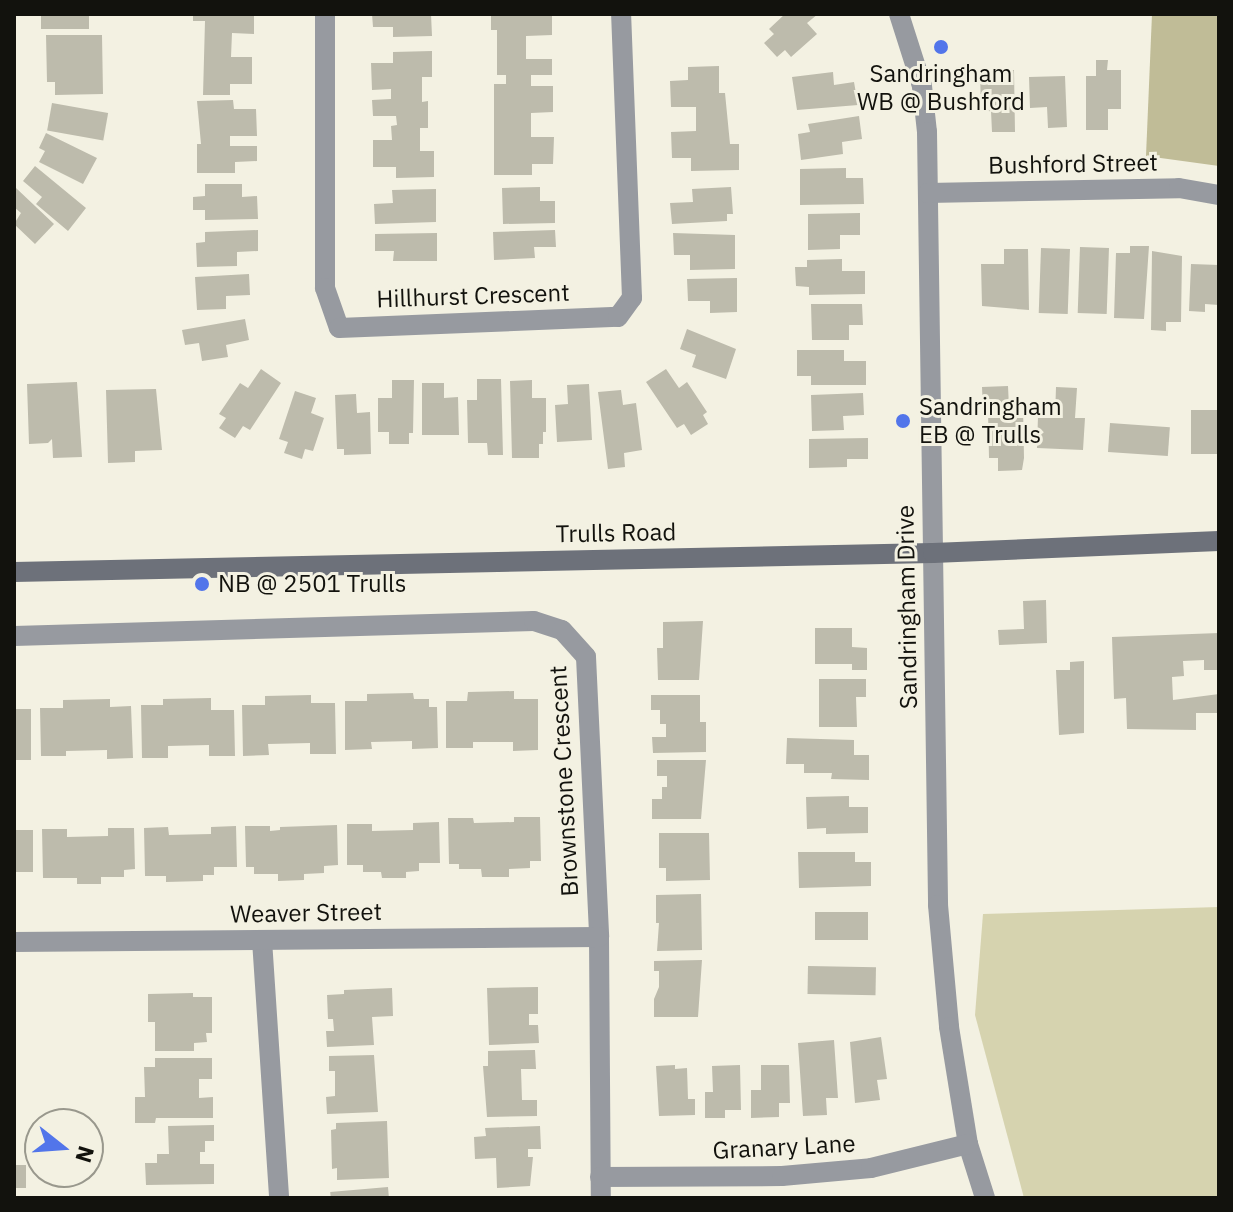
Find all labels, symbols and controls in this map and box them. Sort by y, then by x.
marker: Sandringham WB @ Bushford [932,38,950,56]
place label: Sandringham WB @ Bushford [857,60,1025,116]
street label: Bushford Street [988,148,1158,180]
street label: Hillhurst Crescent [376,278,570,314]
place label: Sandringham EB @ Trulls [919,393,1062,449]
marker: Sandringham EB @ Trulls [894,412,912,430]
street label: Sandringham Drive [891,505,923,709]
street label: Trulls Road [555,518,677,548]
place label: NB @ 2501 Trulls [218,570,406,598]
marker: NB @ 2501 Trulls [193,575,211,593]
street label: Brownstone Crescent [544,665,584,897]
street label: Weaver Street [230,897,382,929]
north arrow [24,1108,104,1188]
street label: Granary Lane [712,1129,856,1165]
text: N [69,1143,102,1166]

